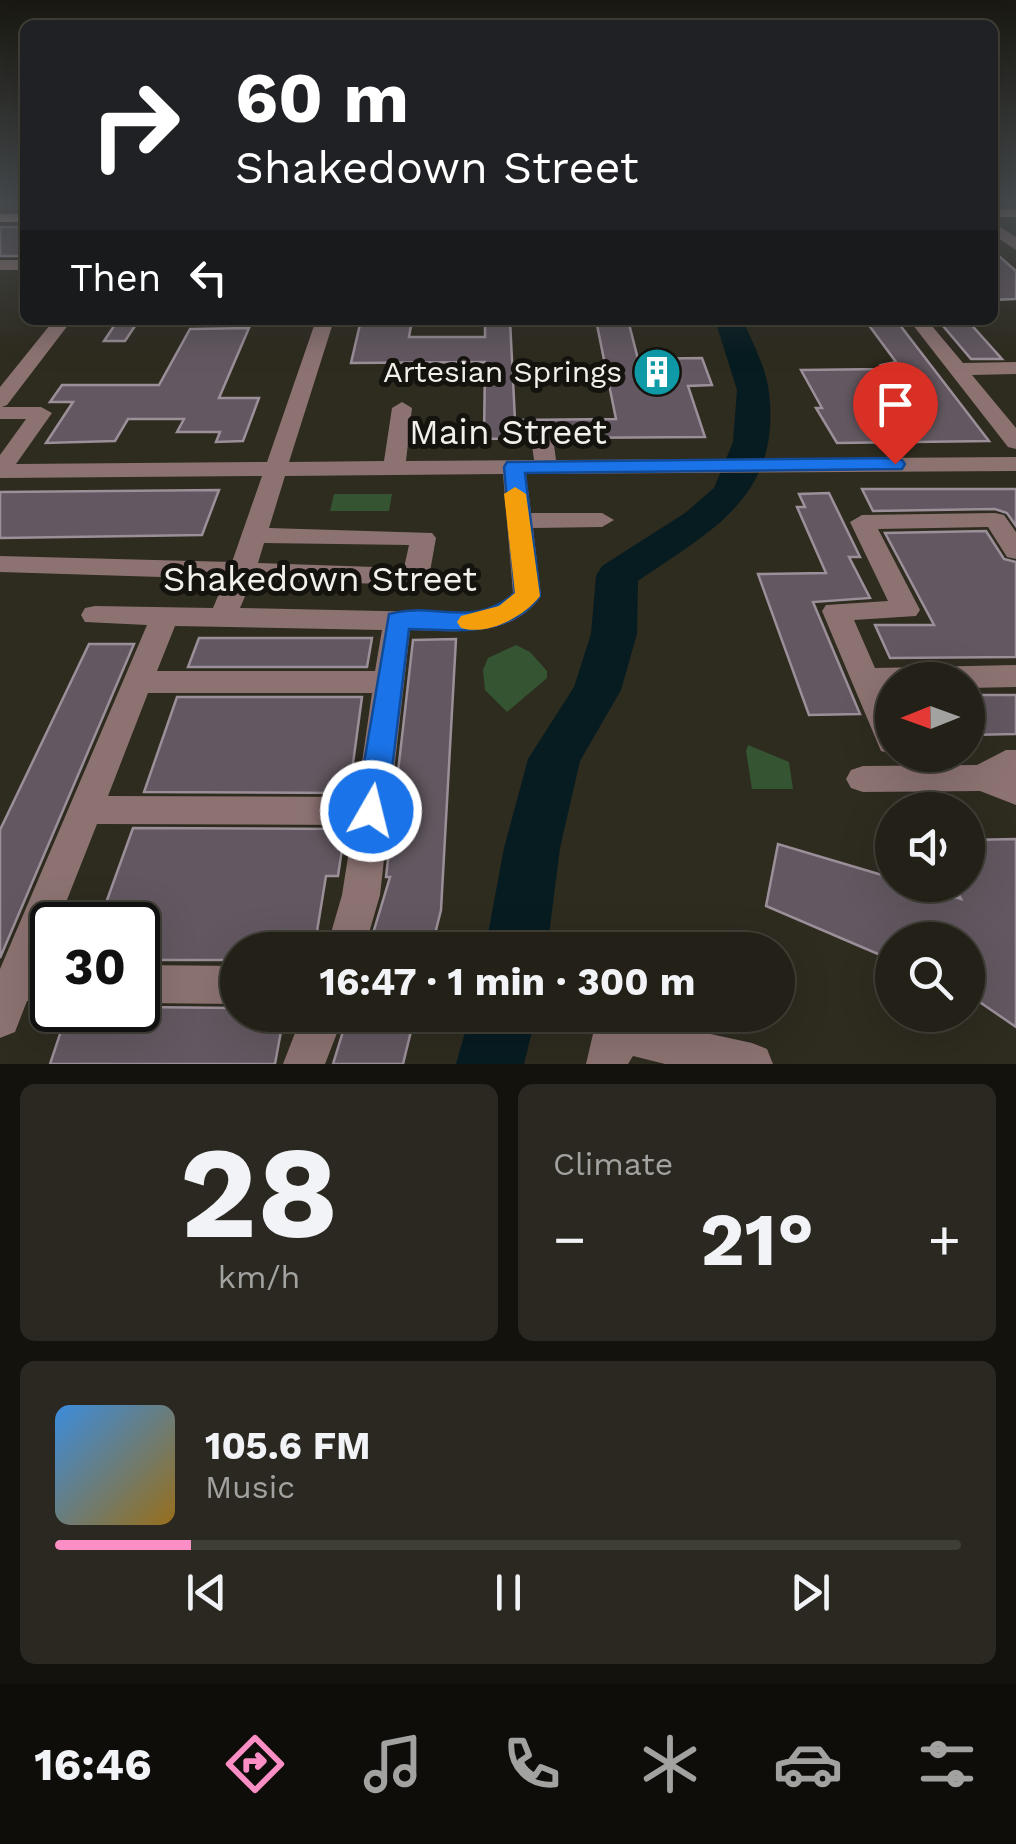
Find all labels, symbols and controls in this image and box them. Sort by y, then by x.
text: 60 m [235,57,409,139]
icon: right [70,60,200,190]
text: Shakedown Street [235,141,639,194]
icon: left [181,250,236,305]
text: Then [70,256,161,300]
building icon: Artesian Springs [631,346,683,398]
place label: Artesian Springs [383,354,622,389]
pin [853,362,938,465]
icon: arrive [868,377,923,432]
street label: Main Street [409,411,607,453]
street label: Shakedown Street [163,558,477,600]
north arrow [875,662,985,772]
map controls [875,662,985,1032]
position arrow [319,759,423,863]
button: sound [875,792,985,902]
speed limit sign: 30 [30,902,160,1032]
button: search [875,922,985,1032]
text: 16:47 · 1 min · 300 m [320,960,695,1004]
text: 28 [180,1116,339,1269]
text: Climate [553,1145,673,1183]
text: 21° [700,1195,814,1283]
text: − [553,1207,586,1271]
text: + [928,1207,961,1271]
text: km/h [218,1258,300,1296]
text: 105.6 FM [205,1424,371,1468]
text: Music [205,1468,295,1506]
icon: previous [179,1565,234,1620]
icon: pause [481,1565,536,1620]
icon: next [783,1565,838,1620]
icon: directions [220,1729,290,1799]
icon: music [358,1729,428,1799]
icon: phone [497,1729,567,1799]
icon: climate [635,1729,705,1799]
icon: car [773,1729,843,1799]
icon: filters [912,1729,982,1799]
text: 16:46 [34,1738,152,1791]

